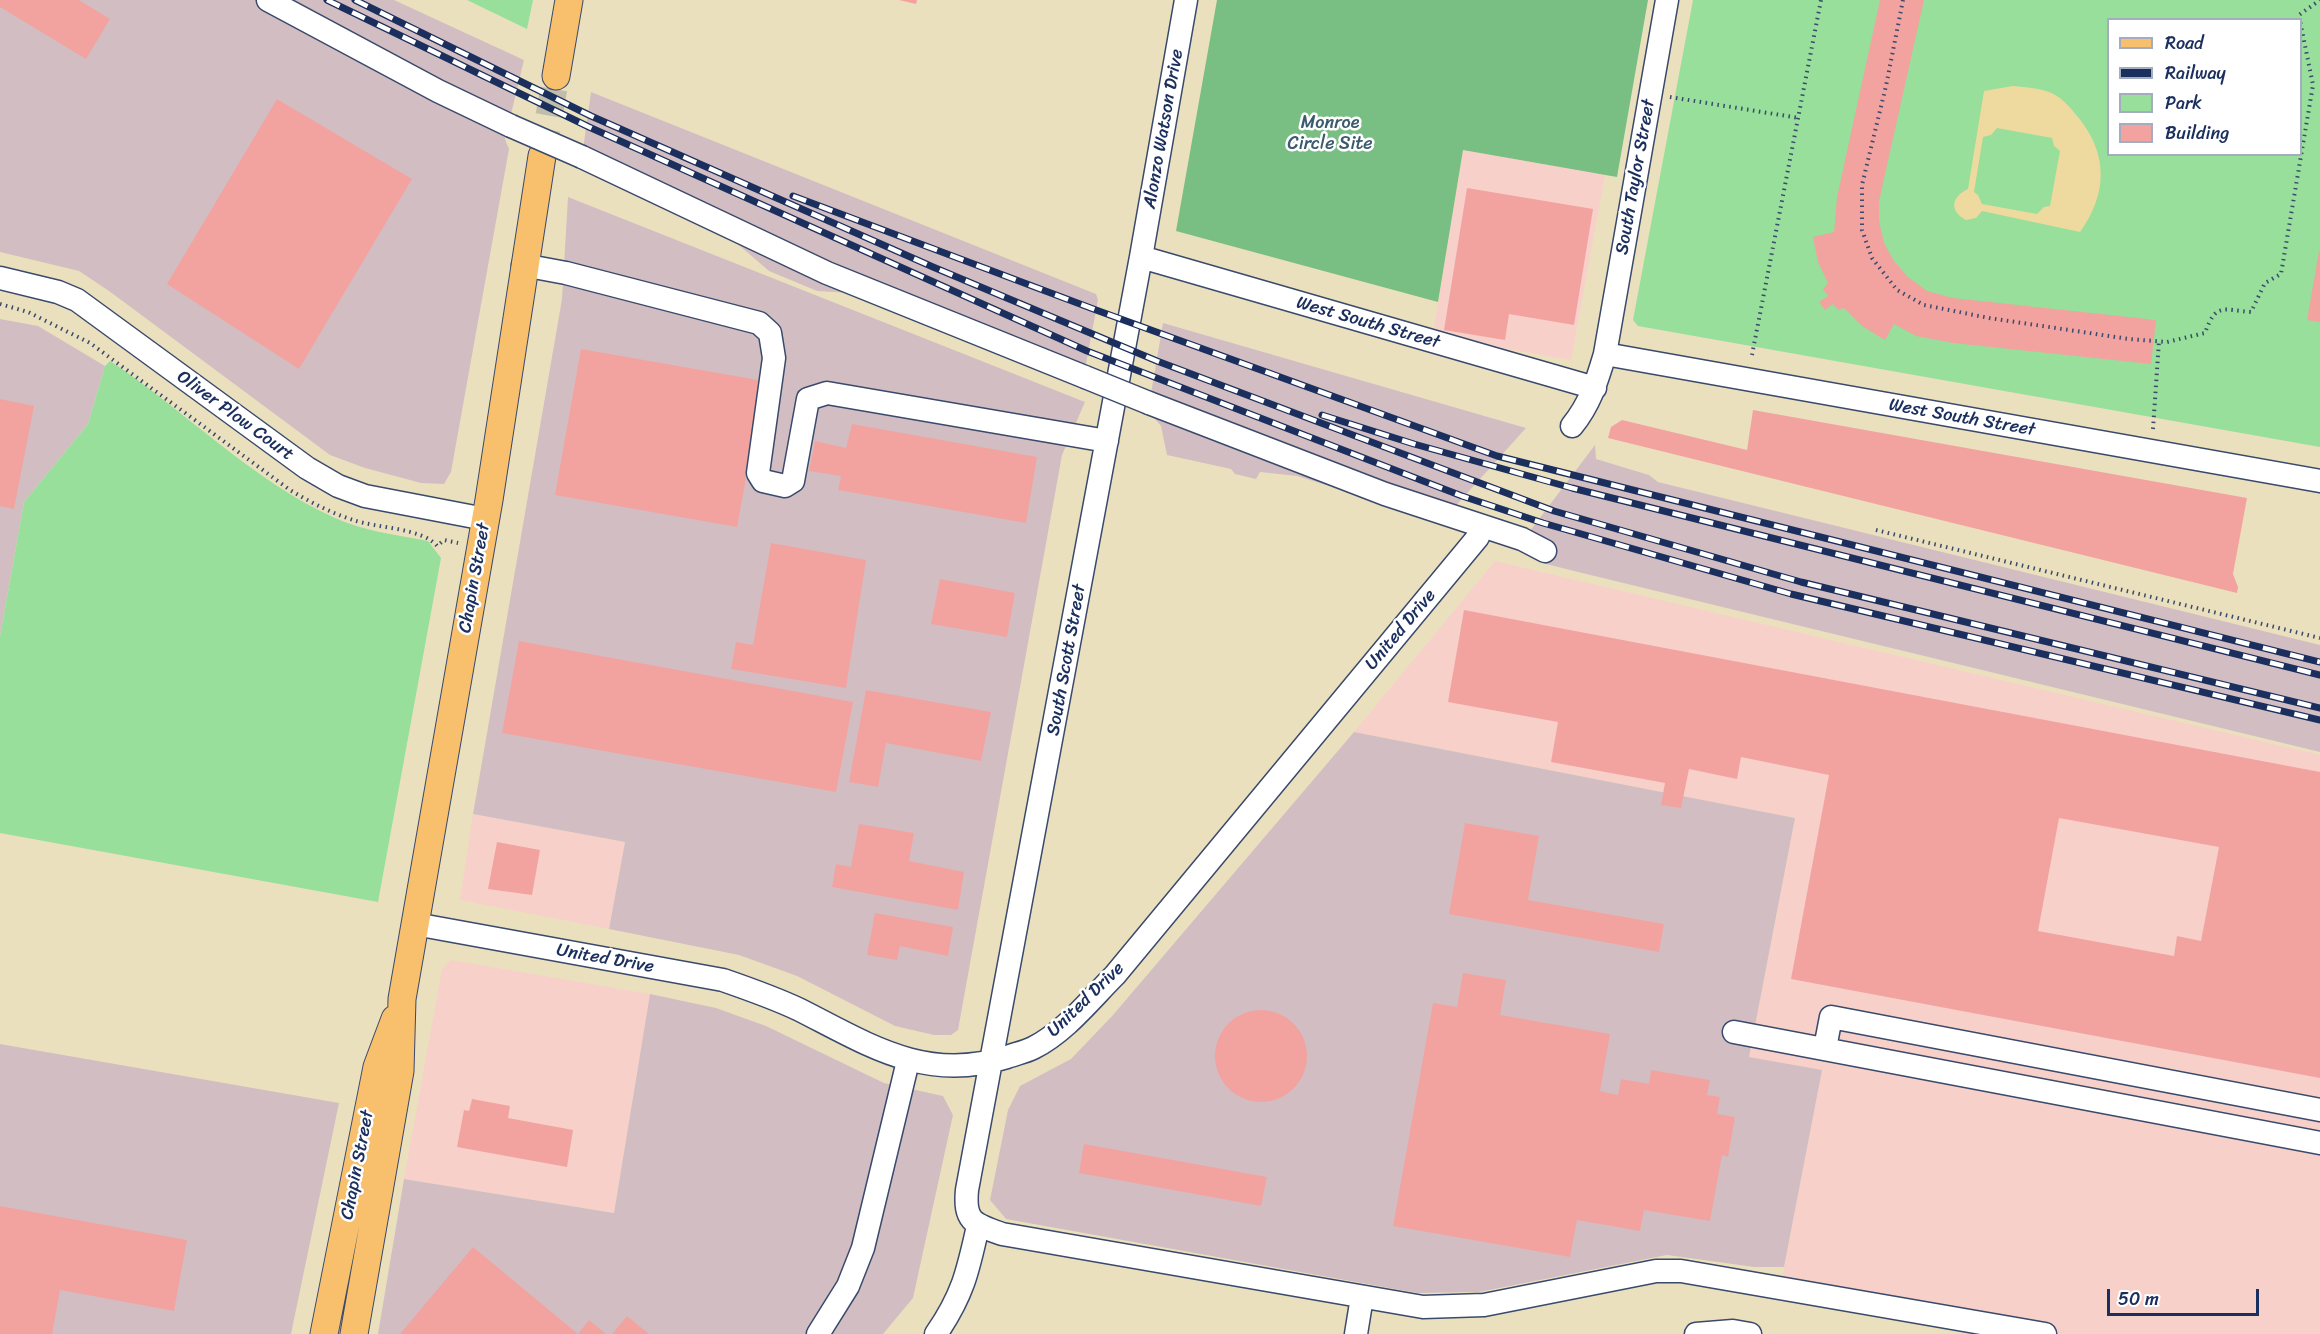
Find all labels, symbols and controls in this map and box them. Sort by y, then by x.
legend [2107,18,2302,156]
text: Road [2165,27,2204,59]
street label: Alonzo Watson Drive [1139,48,1189,210]
text: Railway [2165,57,2226,89]
text: Park [2165,87,2202,119]
street label: South Taylor Street [1612,98,1660,256]
park label: Monroe Circle Site [1287,112,1373,154]
text: Building [2165,117,2229,149]
street label: West South Street [1294,292,1442,354]
street label: Oliver Plow Court [172,366,298,466]
street label: West South Street [1887,394,2037,442]
street label: Chapin Street [455,522,495,634]
street label: South Scott Street [1043,583,1091,737]
street label: United Drive [1361,585,1441,675]
street label: United Drive [555,940,655,978]
street label: United Drive [1043,958,1129,1042]
street label: Chapin Street [337,1108,379,1222]
scale bar [2110,1277,2262,1315]
text: 50 m [2118,1283,2159,1315]

